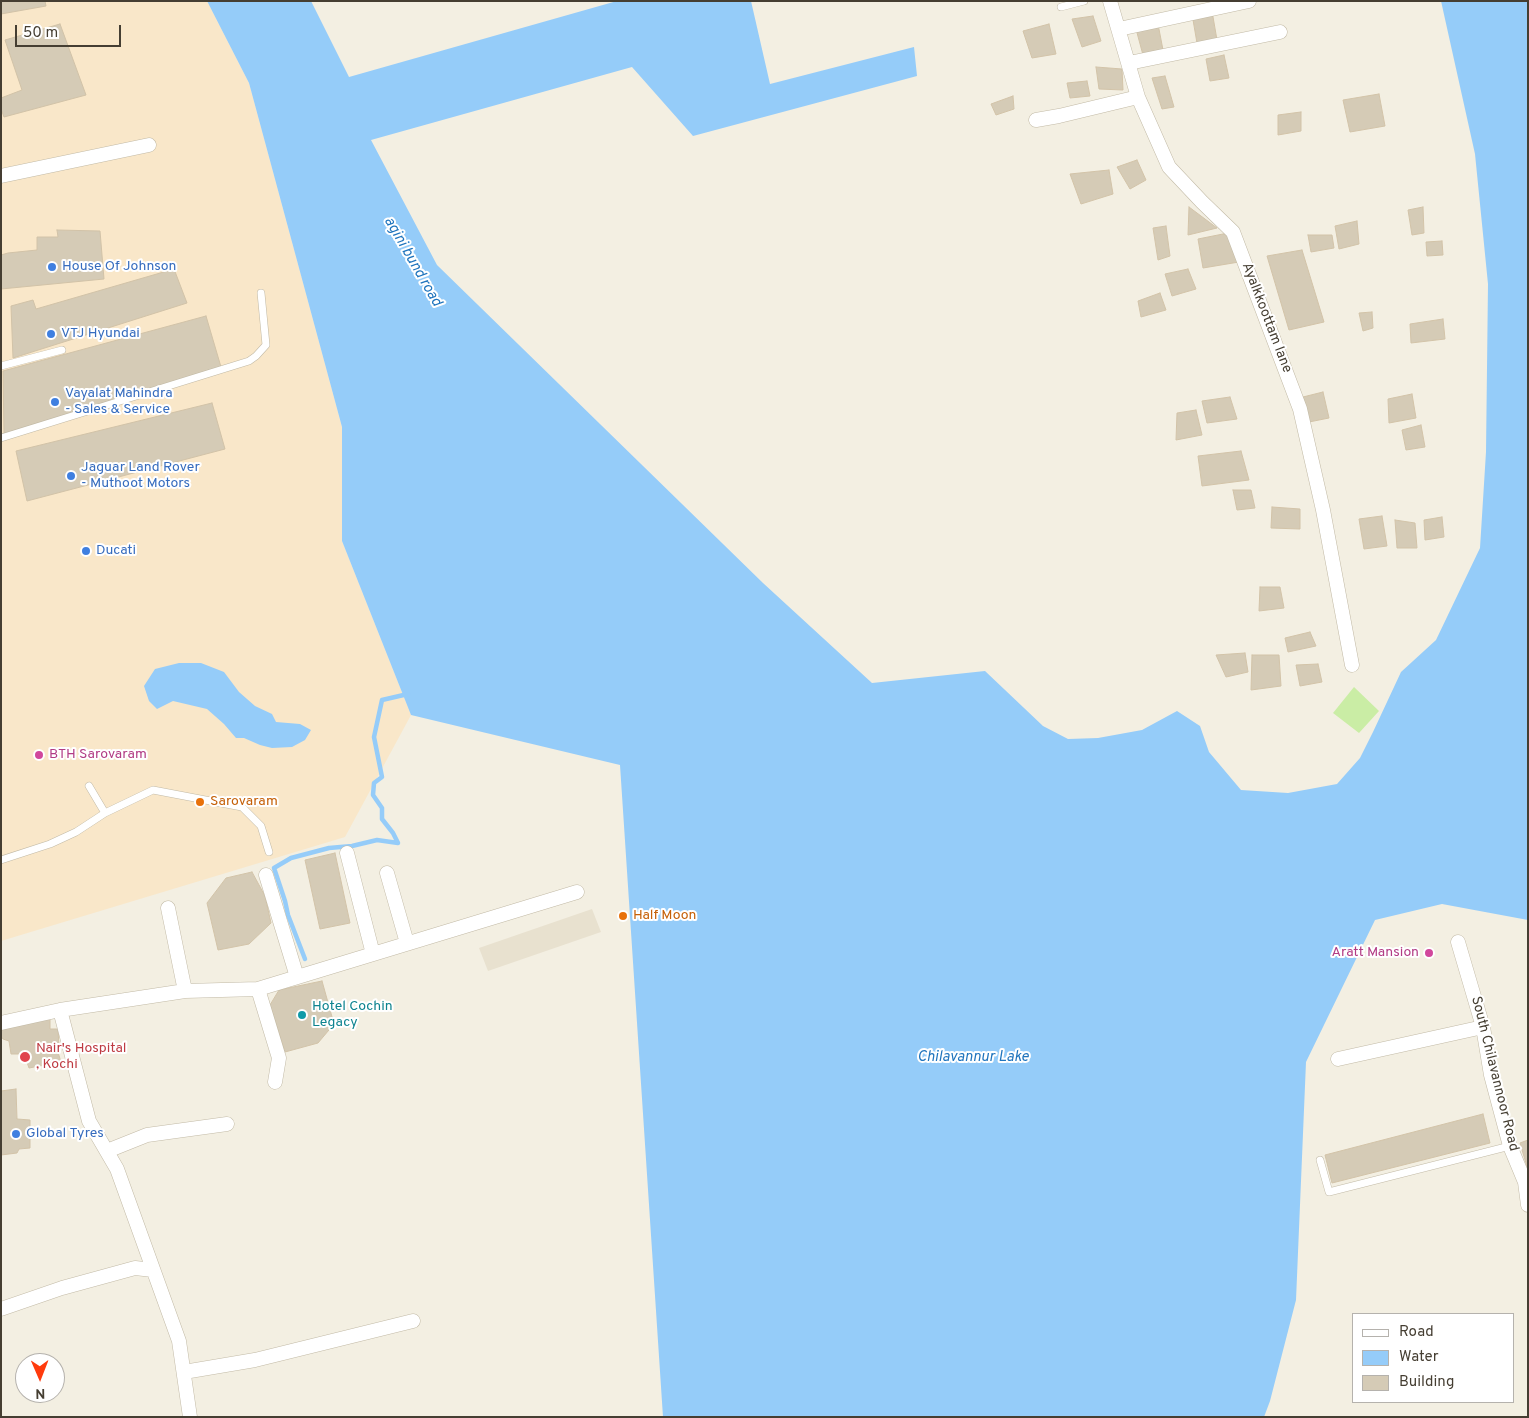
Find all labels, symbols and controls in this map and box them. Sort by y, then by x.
scale bar [18,15,124,47]
text: 50 m [23,24,58,43]
water label: agini bund road [379,214,445,310]
place label: House Of Johnson [62,259,176,275]
street label: Ayalkkoottam lane [1237,260,1295,376]
marker: House Of Johnson [46,261,58,273]
place label: VTJ Hyundai [61,326,140,342]
marker: VTJ Hyundai [45,328,57,340]
place label: Vayalat Mahindra - Sales & Service [65,386,173,418]
marker: Vayalat Mahindra - Sales & Service [49,396,61,408]
place label: Jaguar Land Rover - Muthoot Motors [81,460,200,492]
marker: Jaguar Land Rover - Muthoot Motors [65,470,77,482]
place label: Ducati [96,543,136,559]
marker: Ducati [80,545,92,557]
place label: BTH Sarovaram [49,747,147,763]
marker: BTH Sarovaram [33,749,45,761]
place label: Sarovaram [210,794,278,810]
marker: Sarovaram [194,796,206,808]
place label: Half Moon [633,908,696,924]
marker: Half Moon [617,910,629,922]
place label: Aratt Mansion [1332,945,1419,961]
marker: Aratt Mansion [1423,947,1435,959]
street label: South Chilavannoor Road [1467,995,1521,1153]
place label: Hotel Cochin Legacy [312,999,393,1032]
marker: Hotel Cochin Legacy [296,1009,308,1021]
place label: Nair's Hospital , Kochi [36,1041,126,1074]
water label: Chilavannur Lake [917,1049,1029,1067]
marker: Nair's Hospital , Kochi [18,1050,32,1064]
place label: Global Tyres [26,1126,104,1142]
marker: Global Tyres [10,1128,22,1140]
legend [1352,1313,1514,1403]
text: Road [1399,1323,1434,1342]
text: Water [1399,1348,1438,1367]
north arrow [15,1353,65,1403]
text: Building [1399,1373,1454,1392]
text: N [35,1384,45,1401]

